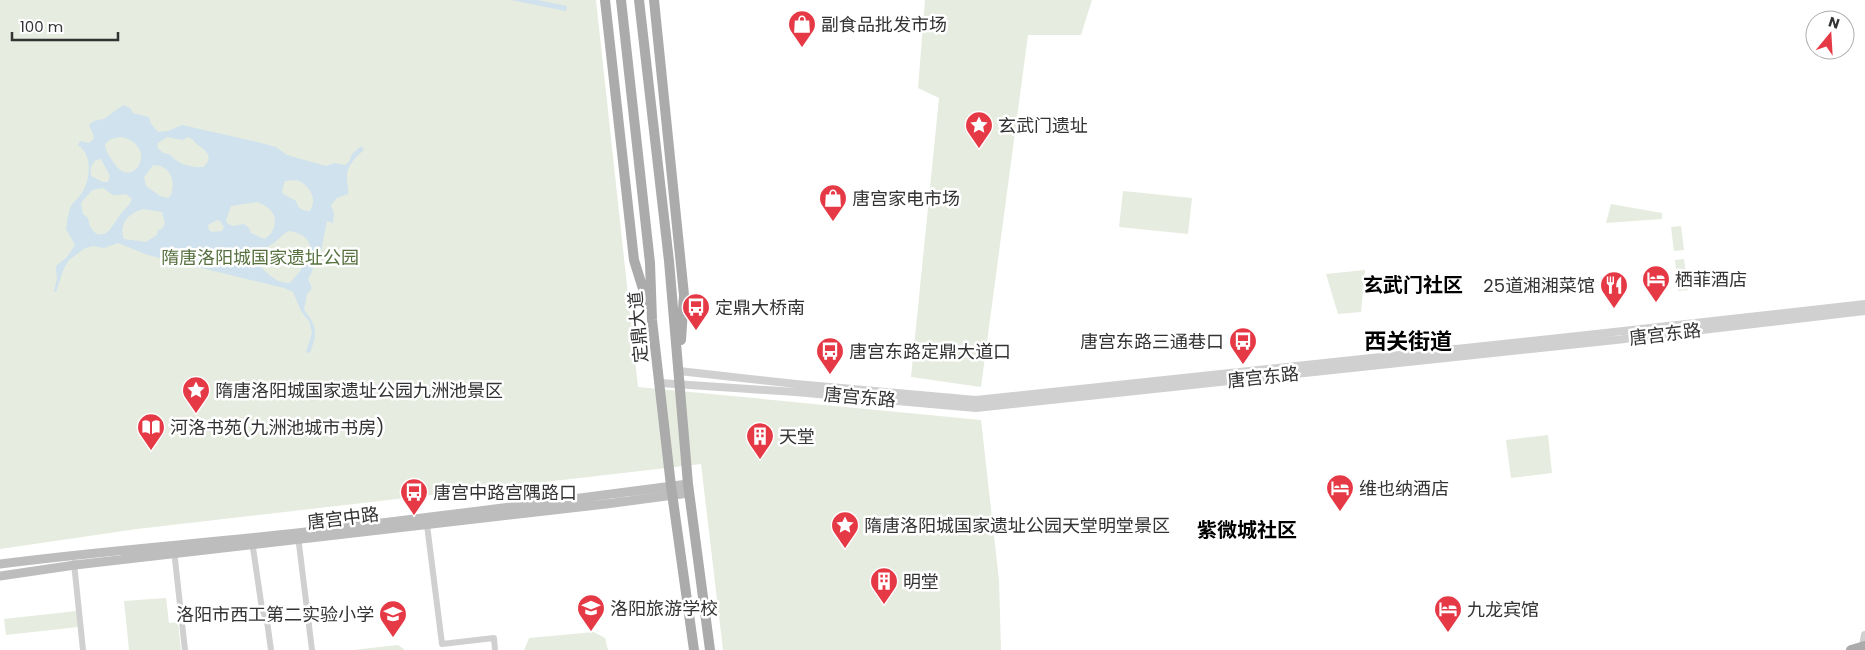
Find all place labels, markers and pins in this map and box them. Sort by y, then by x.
shop icon: 副食品批发市场 [787,9,817,48]
place label: 副食品批发市场 [821,12,947,37]
place icon: 玄武门遗址 [964,110,994,149]
place label: 玄武门遗址 [998,113,1088,138]
shop icon: 唐宫家电市场 [818,183,848,222]
place label: 唐宫家电市场 [852,186,960,211]
hotel icon: 栖菲酒店 [1641,264,1671,303]
place label: 栖菲酒店 [1675,267,1747,292]
restaurant icon: 25道湘湘菜馆 [1599,270,1629,309]
place label: 25道湘湘菜馆 [1483,273,1595,298]
bus stop icon: 定鼎大桥南 [681,292,711,331]
place label: 定鼎大桥南 [715,295,805,320]
bus stop icon: 唐宫东路三通巷口 [1228,326,1258,365]
place label: 唐宫东路三通巷口 [1080,329,1224,354]
bus stop icon: 唐宫东路定鼎大道口 [815,336,845,375]
place label: 唐宫东路定鼎大道口 [849,339,1011,364]
place icon: 隋唐洛阳城国家遗址公园九洲池景区 [181,375,211,414]
place label: 隋唐洛阳城国家遗址公园九洲池景区 [215,378,503,403]
library icon: 河洛书苑(九洲池城市书房) [136,412,166,451]
place label: 河洛书苑(九洲池城市书房) [170,415,384,440]
building icon: 天堂 [745,421,775,460]
place label: 天堂 [779,424,815,449]
hotel icon: 维也纳酒店 [1325,473,1355,512]
place label: 维也纳酒店 [1359,476,1449,501]
bus stop icon: 唐宫中路宫隅路口 [399,477,429,516]
place label: 唐宫中路宫隅路口 [433,480,577,505]
place icon: 隋唐洛阳城国家遗址公园天堂明堂景区 [830,510,860,549]
place label: 隋唐洛阳城国家遗址公园天堂明堂景区 [864,513,1170,538]
building icon: 明堂 [869,566,899,605]
place label: 明堂 [903,569,939,594]
school or university icon: 洛阳旅游学校 [576,593,606,632]
hotel icon: 九龙宾馆 [1433,594,1463,633]
place label: 洛阳旅游学校 [610,596,718,621]
place label: 九龙宾馆 [1467,597,1539,622]
school or university icon: 洛阳市西工第二实验小学 [378,599,408,638]
place label: 洛阳市西工第二实验小学 [176,602,374,627]

